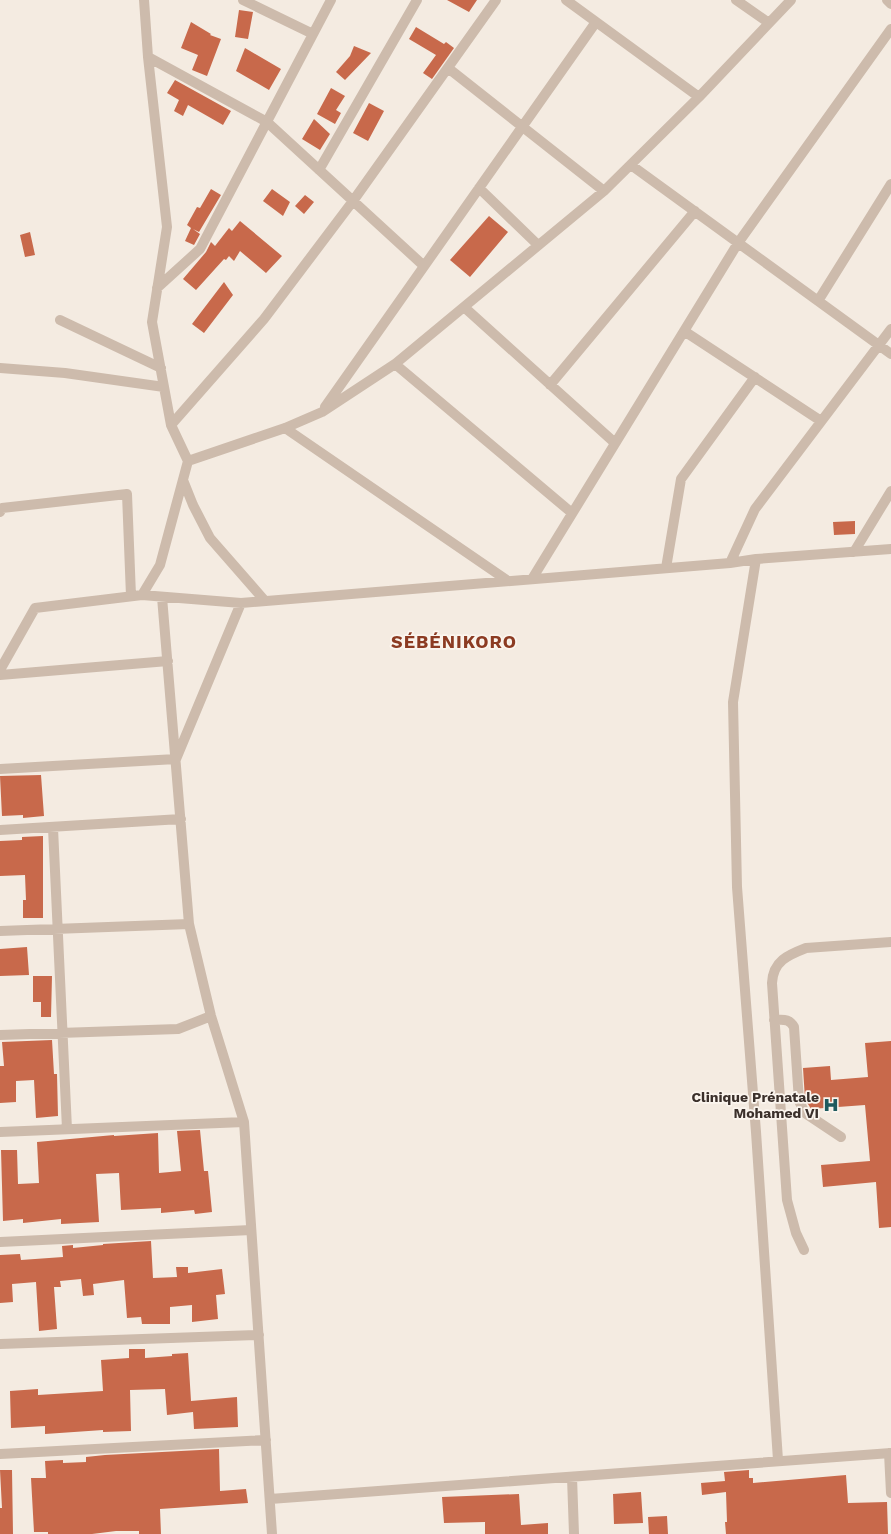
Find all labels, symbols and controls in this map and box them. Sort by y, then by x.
district label: SÉBÉNIKORO [391,631,517,652]
place label: Clinique Prénatale Mohamed VI [692,1089,819,1121]
hospital icon: Clinique Prénatale Mohamed VI [822,1096,840,1114]

